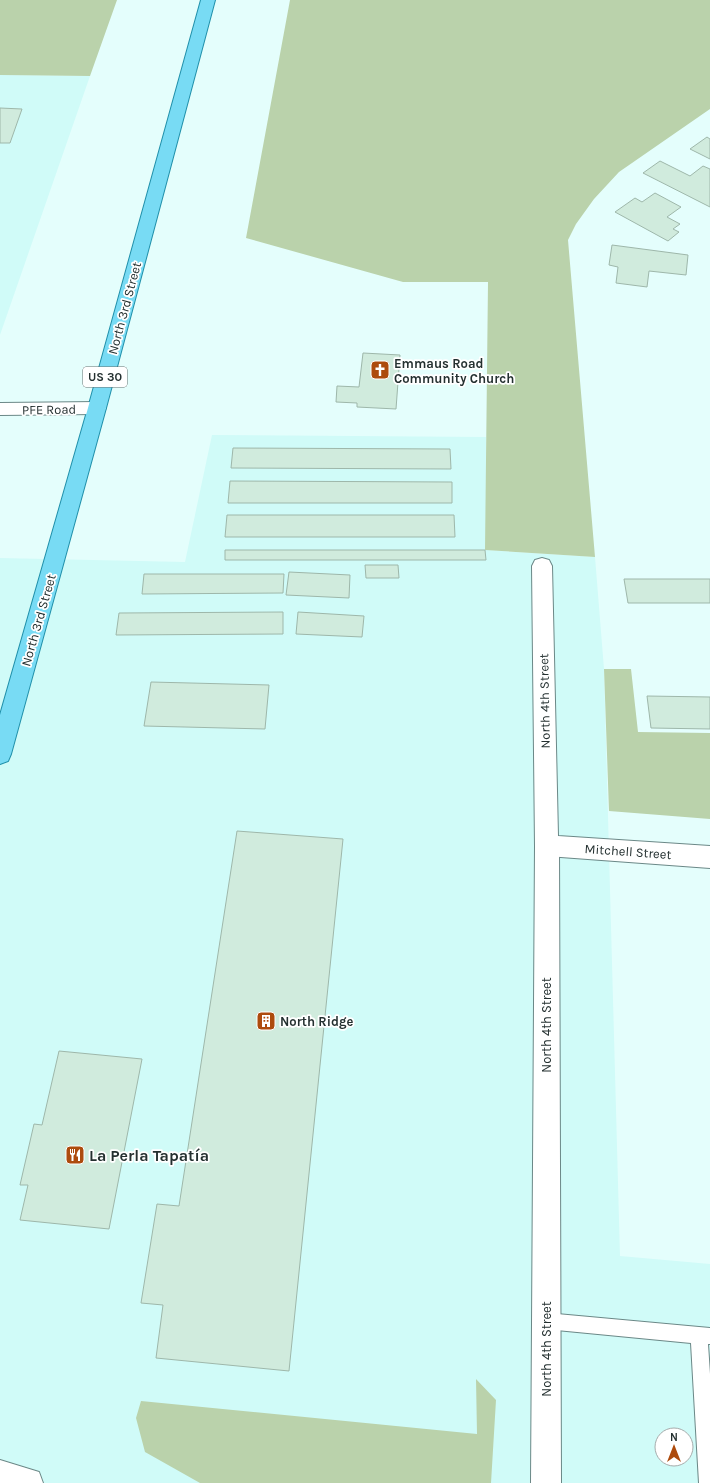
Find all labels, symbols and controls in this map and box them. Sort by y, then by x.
street label: North 3rd Street [105,260,144,356]
place label: Emmaus Road Community Church [394,356,514,386]
church icon: Emmaus Road Community Church [369,359,391,381]
road number: US 30 [83,367,127,387]
street label: PFE Road [22,402,76,417]
street label: North 3rd Street [18,572,59,668]
street label: North 4th Street [536,653,553,749]
street label: Mitchell Street [584,841,672,862]
street label: North 4th Street [539,977,554,1073]
building icon: North Ridge [255,1010,277,1032]
place label: North Ridge [280,1014,353,1029]
restaurant icon: La Perla Tapatía [64,1144,86,1166]
place label: La Perla Tapatía [89,1146,209,1165]
street label: North 4th Street [539,1301,554,1397]
north arrow [654,1427,694,1467]
text: N [670,1431,678,1444]

